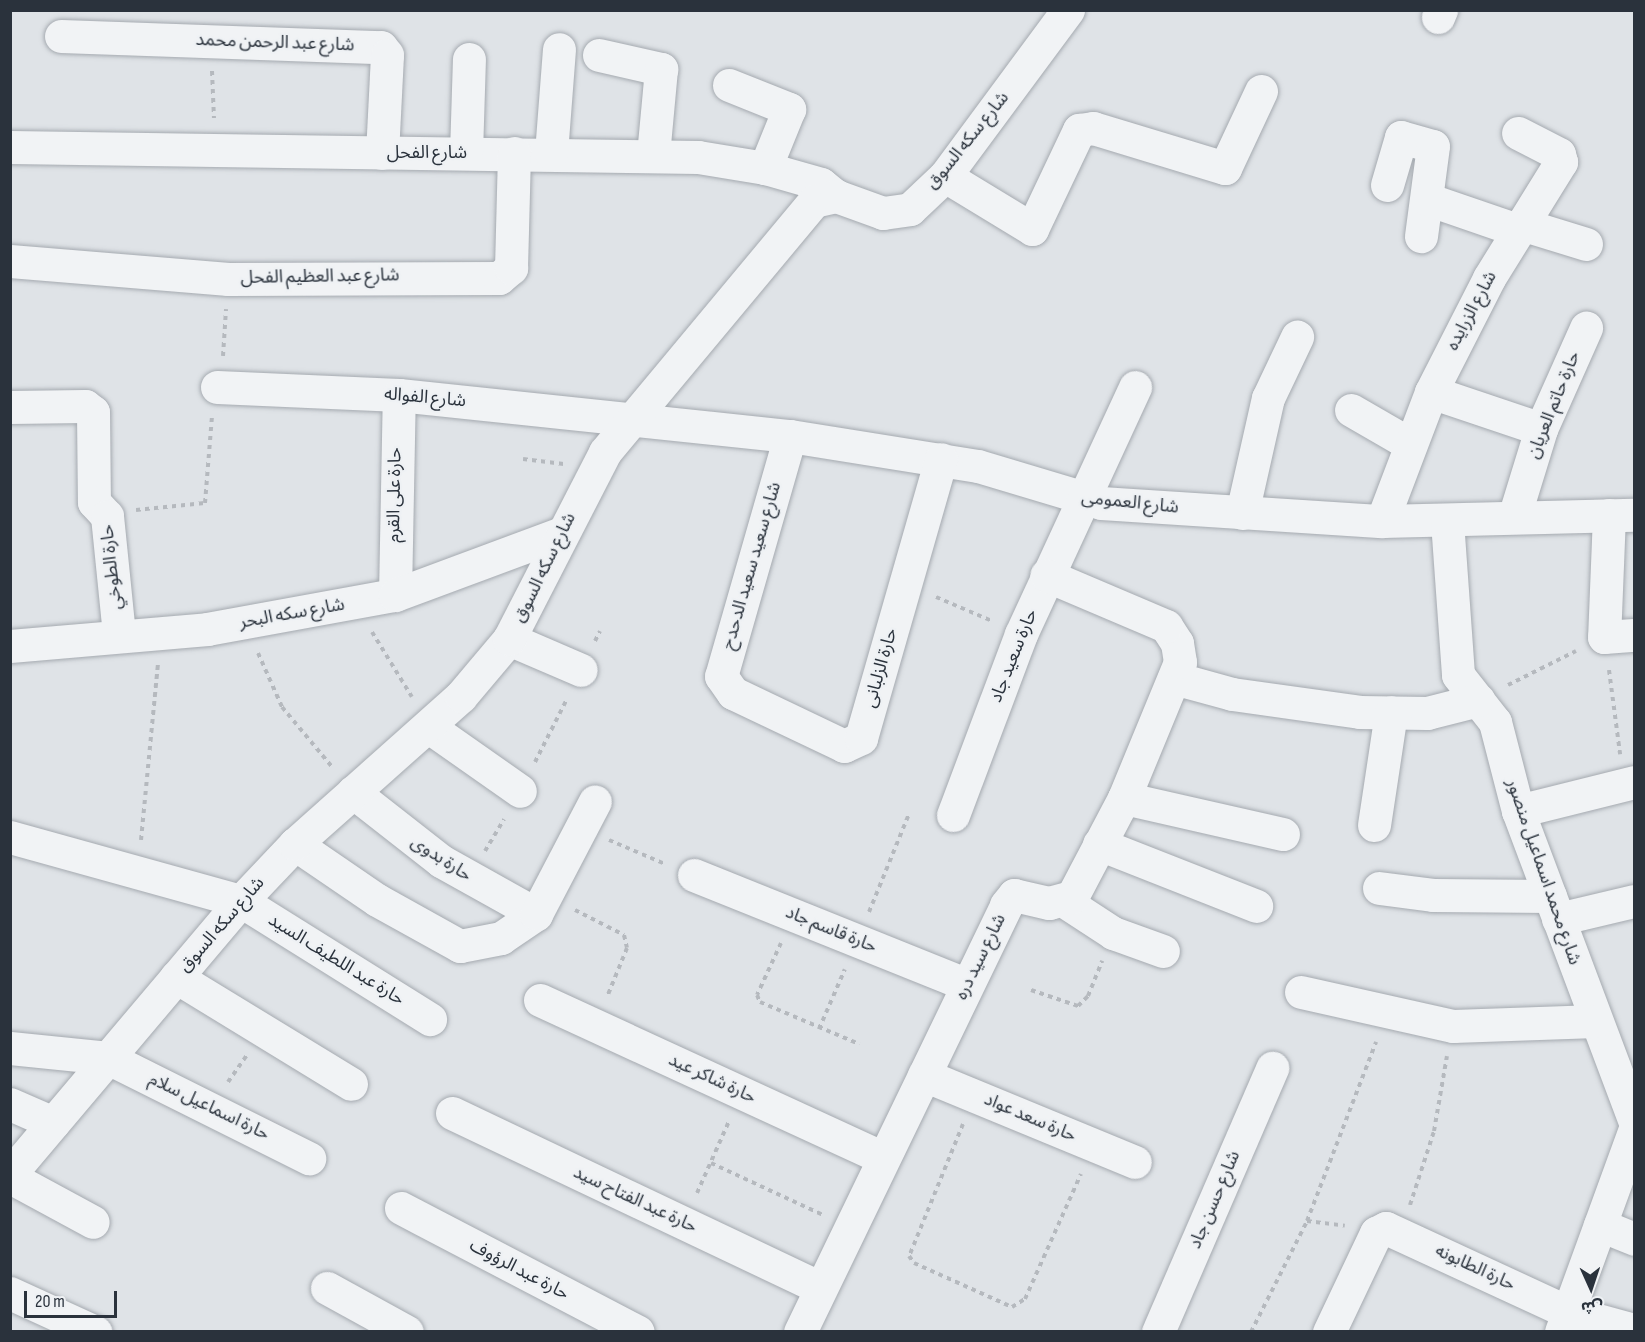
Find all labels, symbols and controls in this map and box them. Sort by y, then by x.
street label: شارع عبد الرحمن محمد [195,29,355,57]
street label: شارع سكه السوق [922,88,1014,194]
street label: شارع الفحل [387,142,467,164]
street label: شارع عبد العظيم الفحل [240,265,400,289]
street label: شارع الزرايده [1442,268,1502,354]
street label: حارة حاتم العريان [1523,348,1585,462]
street label: شارع الفواله [383,384,467,412]
street label: حارة على القرم [383,447,407,543]
street label: شارع سعيد سعيد الدحدح [718,480,786,652]
street label: شارع العمومى [1080,487,1180,519]
street label: شارع سكه السوق [509,510,581,626]
street label: حارة الطوخي [97,523,127,611]
street label: شارع سكه البحر [238,594,346,634]
street label: حارة سعيد جاد [985,606,1043,706]
street label: حارة الزلبانى [859,626,903,710]
street label: شارع محمد اسماعيل منصور [1501,776,1585,968]
street label: حارة بدوى [407,831,475,887]
street label: شارع سكه السوق [175,873,269,977]
street label: حارة قاسم جاد [782,902,880,958]
street label: حارة عبد اللطيف السيد [264,909,408,1011]
street label: شارع سيد دره [951,910,1011,1004]
street label: حارة شاكر عيد [665,1049,759,1109]
street label: حارة اسماعيل سلام [145,1069,273,1145]
street label: حارة سعد عواد [981,1089,1079,1147]
street label: شارع حسن جاد [1185,1148,1245,1252]
street label: حارة عبد الفتاح سيد [570,1162,700,1238]
street label: حارة عبد الرؤوف [466,1235,572,1305]
street label: حارة الطابونه [1432,1240,1518,1296]
north arrow [1561,1258,1621,1318]
scale bar [27,1279,120,1317]
text: 20 m [35,1291,65,1312]
text: ش [1581,1296,1603,1317]

